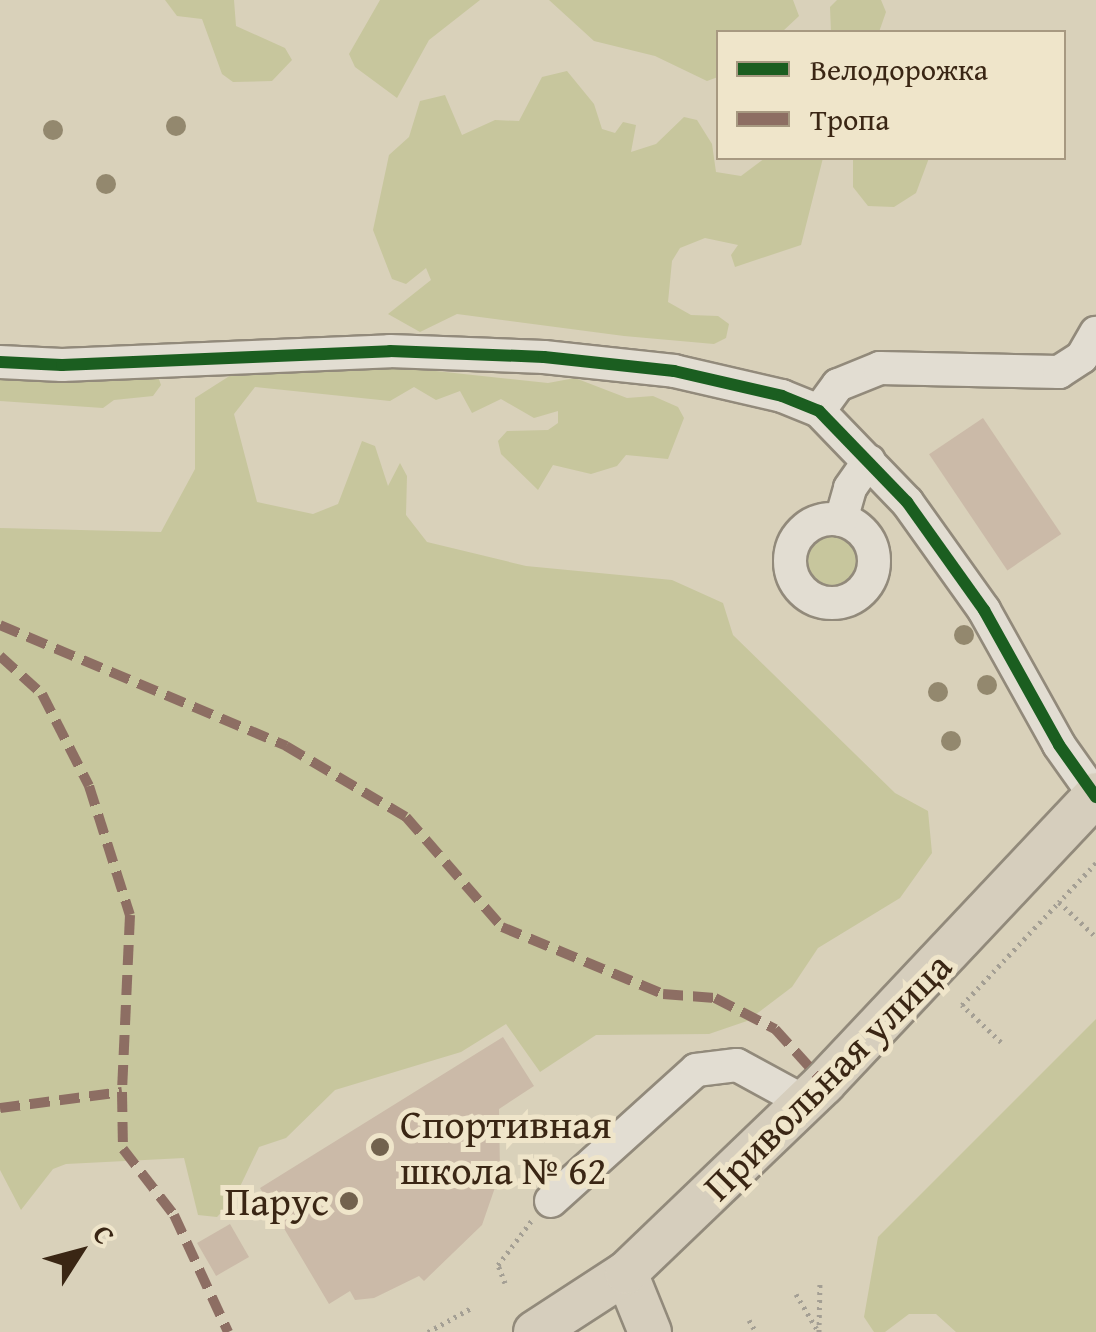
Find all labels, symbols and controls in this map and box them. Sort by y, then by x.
legend [716,30,1066,160]
text: Велодорожка [810,47,988,91]
text: Тропа [810,97,890,141]
street label: Привольная улица [693,942,961,1210]
place label: Спортивная школа № 62 [400,1100,611,1194]
marker: Спортивная школа № 62 [369,1136,391,1158]
place label: Парус [224,1177,329,1225]
marker: Парус [338,1190,360,1212]
north arrow [30,1202,130,1302]
text: С [83,1216,126,1253]

